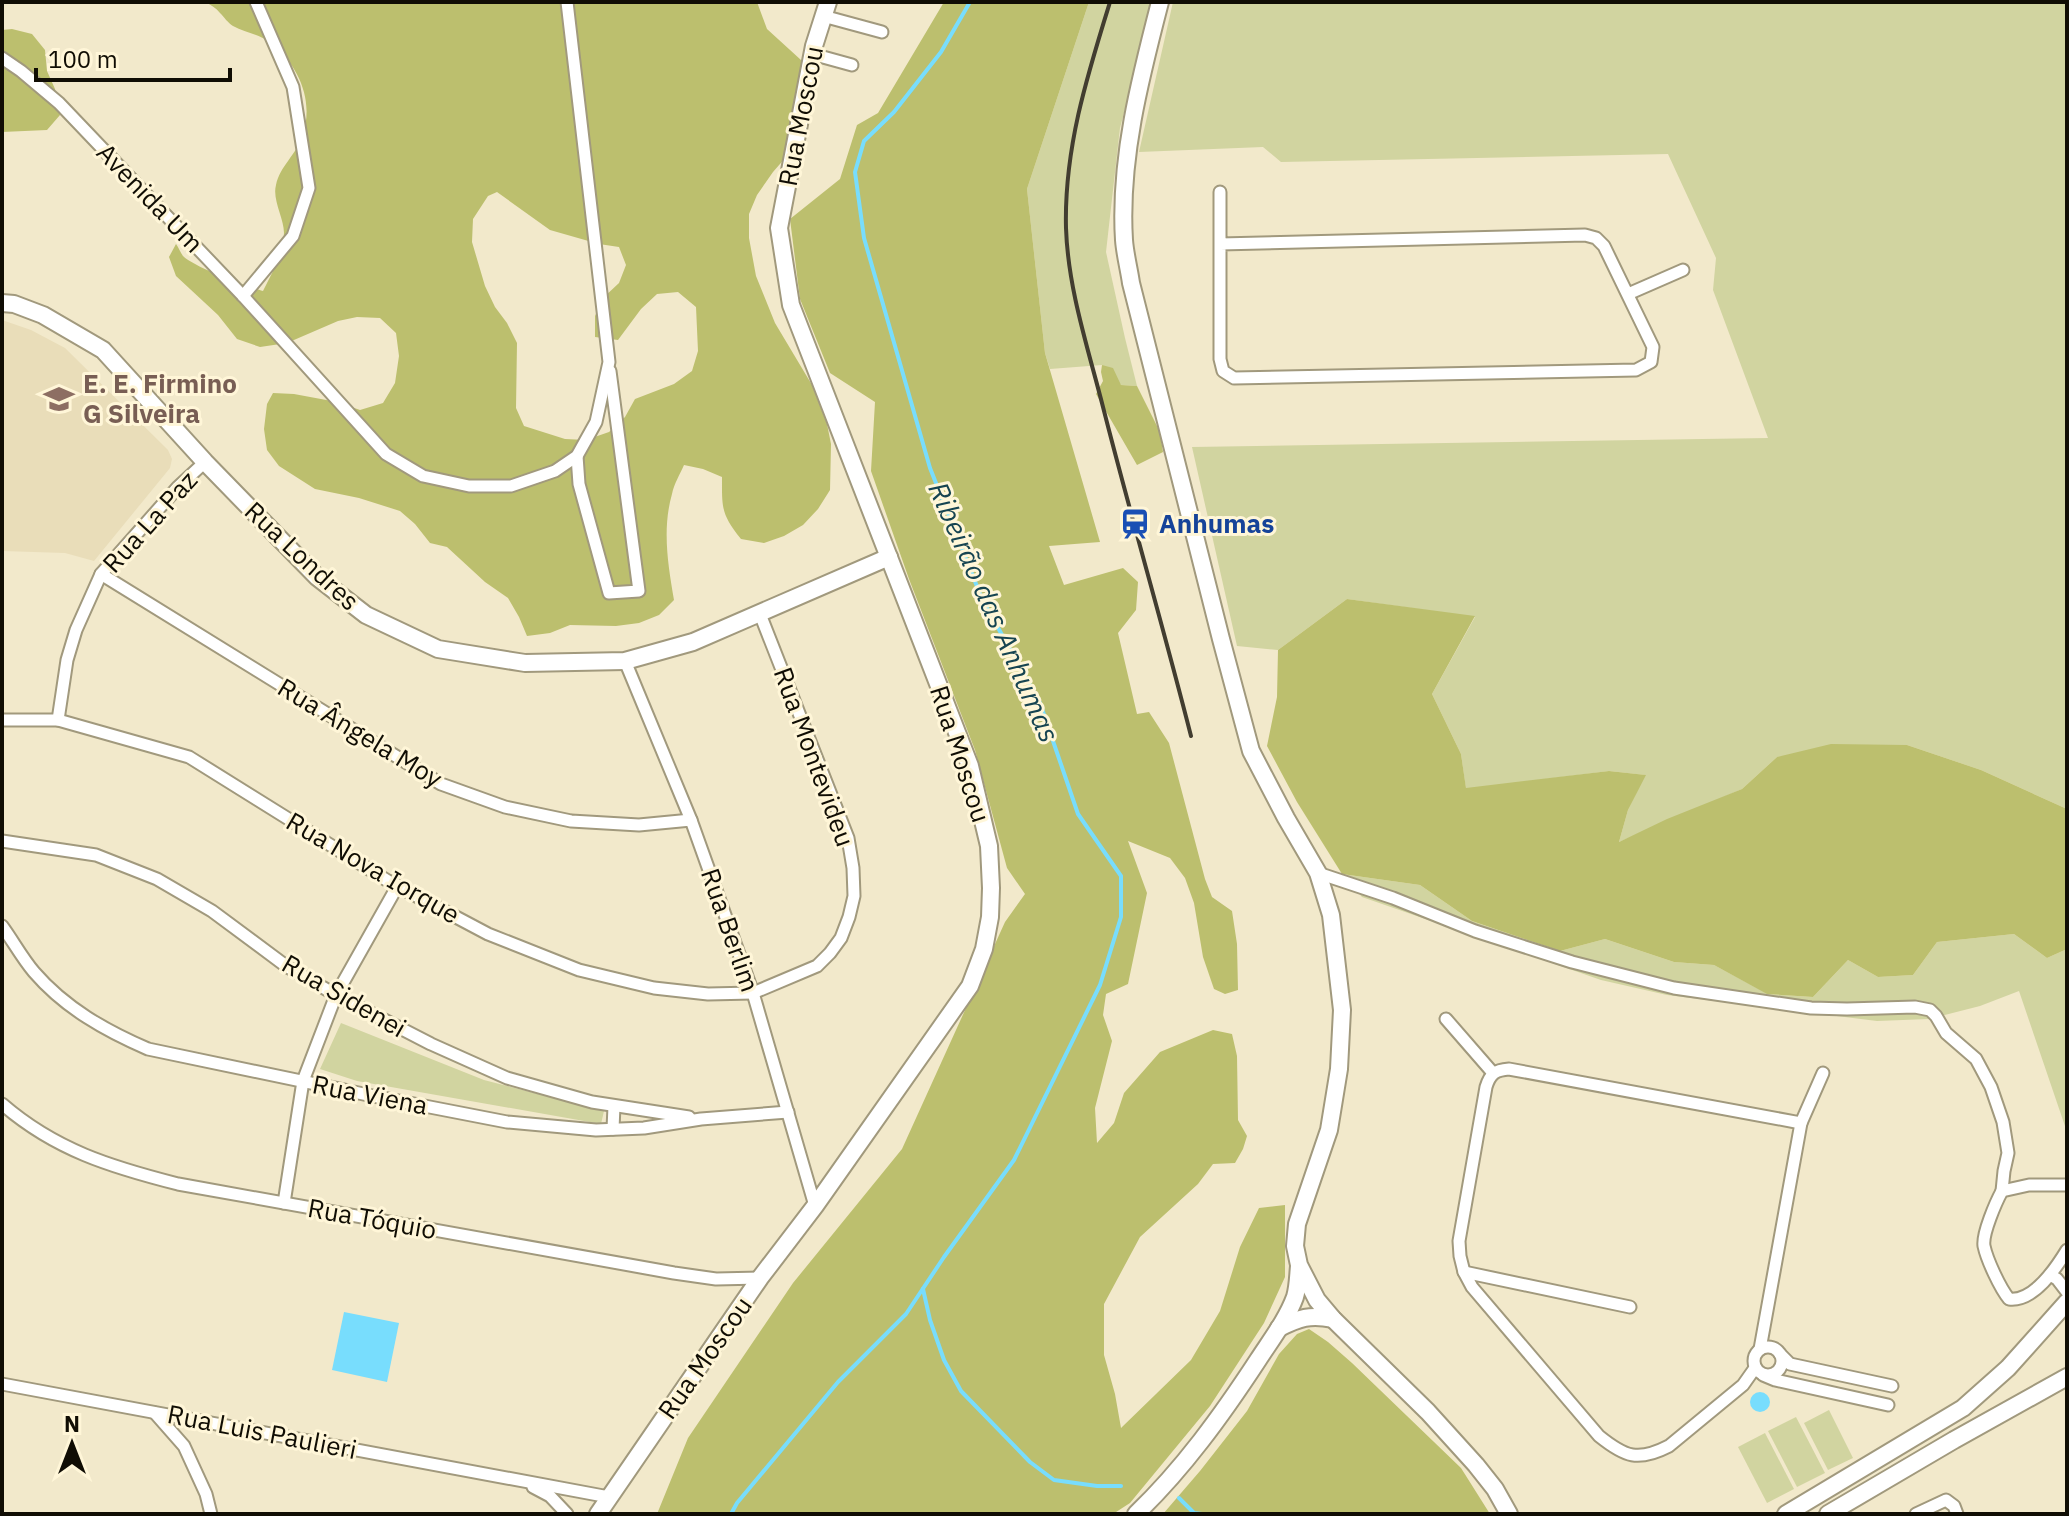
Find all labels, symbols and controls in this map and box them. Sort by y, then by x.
scale bar [36,32,230,82]
text: 100 m [48,43,118,75]
street label: Rua Moscou [770,43,830,189]
street label: Avenida Um [90,135,211,259]
place label: E. E. Firmino G Silveira [83,366,237,430]
school or university icon: E. E. Firmino G Silveira [42,382,76,416]
street label: Rua La Paz [94,463,204,579]
water label: Ribeirão das Anhumas [920,476,1069,748]
street label: Rua Londres [238,493,367,617]
place label: Anhumas [1159,506,1274,540]
station icon: Anhumas [1118,507,1152,541]
street label: Rua Montevideu [767,662,863,851]
street label: Rua Ângela Moy [272,670,449,795]
street label: Rua Moscou [923,681,999,826]
street label: Rua Nova Iorque [281,804,466,931]
street label: Rua Berlim [694,863,768,996]
street label: Rua Sidenei [276,946,413,1044]
street label: Rua Viena [310,1066,431,1122]
street label: Rua Tóquio [305,1190,439,1246]
street label: Rua Moscou [650,1290,759,1425]
street label: Rua Luis Paulieri [165,1396,360,1466]
north arrow [32,1404,112,1484]
text: N [64,1409,80,1438]

